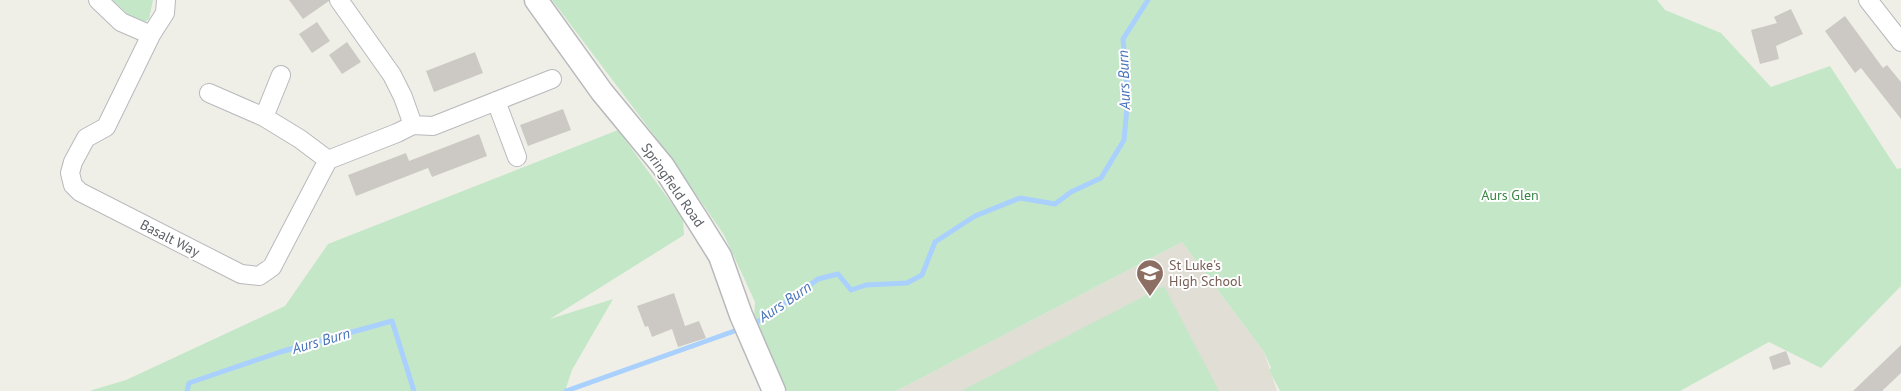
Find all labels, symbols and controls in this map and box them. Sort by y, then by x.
water label: Aurs Burn [1113,50,1134,111]
street label: Springfield Road [637,140,709,230]
park label: Aurs Glen [1481,186,1539,204]
street label: Basalt Way [137,215,203,261]
place label: St Luke's High School [1169,256,1242,290]
school or university icon: St Luke's High School [1135,258,1165,297]
water label: Aurs Burn [754,277,815,327]
water label: Aurs Burn [289,323,352,358]

